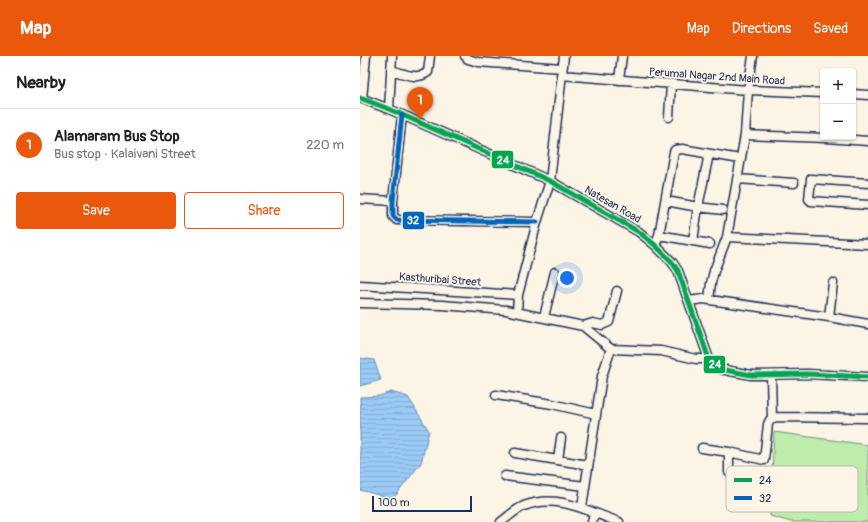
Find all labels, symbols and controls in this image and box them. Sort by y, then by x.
text: Map [20,16,51,40]
text: Map [687,20,710,37]
text: Directions [732,20,791,37]
text: Saved [813,20,848,37]
street label: Perumal Nagar 2nd Main Road [648,65,785,88]
map controls [820,68,856,140]
button: + [820,68,856,104]
text: Nearby [16,72,65,93]
pin: 1 [407,87,433,120]
button: − [820,104,856,140]
text: Alamaram Bus Stop [54,127,180,146]
text: 1 [26,137,32,153]
text: 220 m [306,137,344,153]
text: Bus stop · Kalaivani Street [54,146,196,162]
line badge: 24 [491,150,514,169]
text: 24 [497,154,510,167]
street label: Natesan Road [582,183,643,226]
button: Save [16,192,176,229]
button: Share [184,192,344,229]
line badge: 32 [402,211,425,230]
text: 32 [407,214,419,227]
your location [557,268,577,288]
street label: Kasthuribai Street [398,270,482,289]
line badge: 24 [703,355,726,374]
text: 24 [709,358,722,371]
legend [726,466,858,512]
text: 24 [759,474,772,487]
text: 32 [759,492,771,505]
scale bar [372,494,472,513]
text: 100 m [378,496,409,509]

